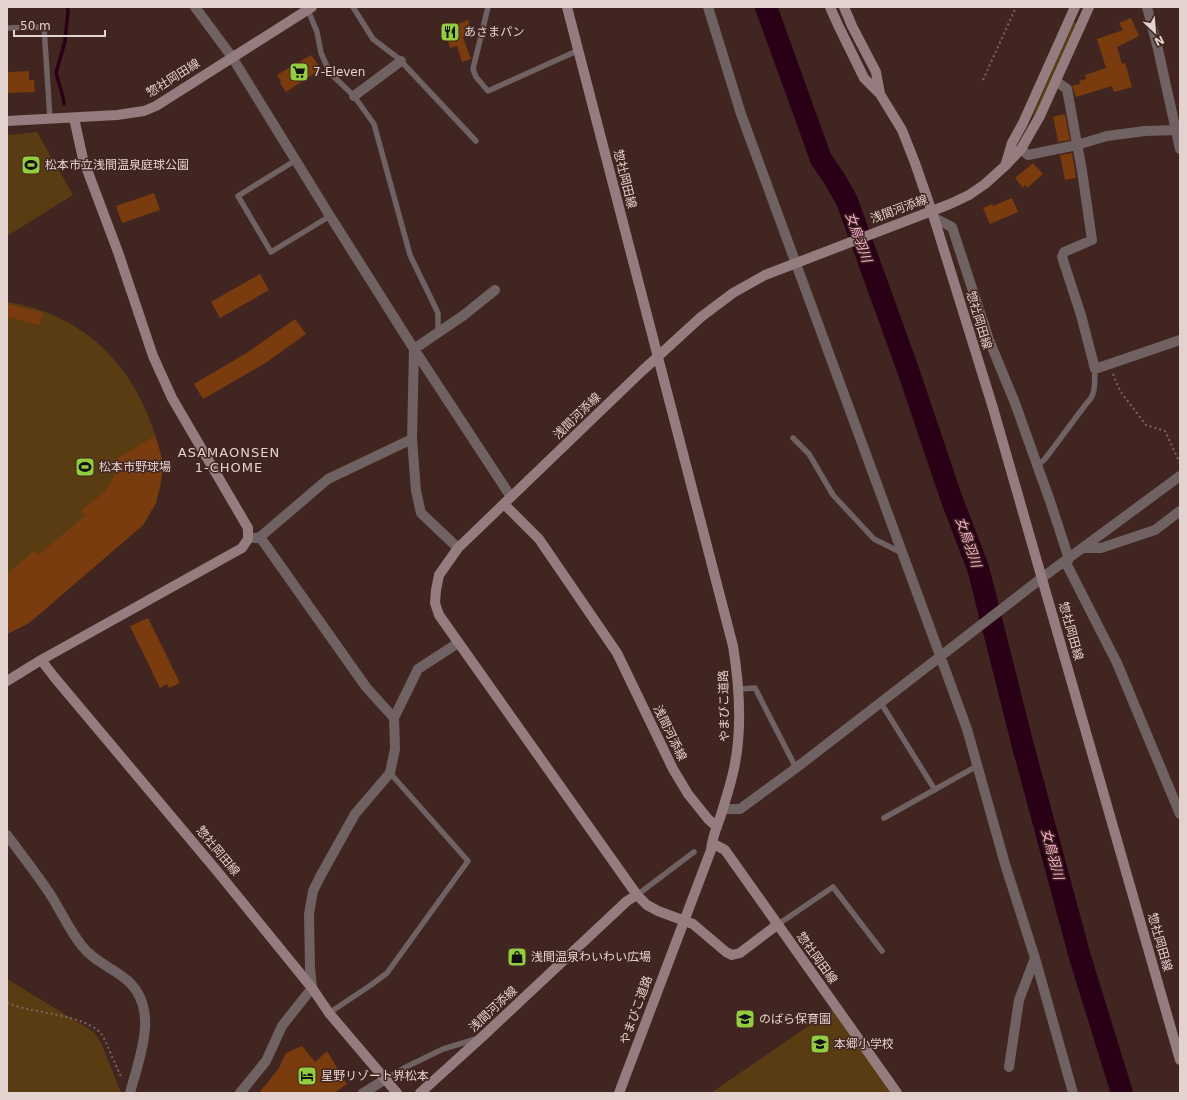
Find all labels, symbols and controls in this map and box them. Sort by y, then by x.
scale bar [14,12,105,38]
north arrow [1135,12,1175,52]
text: 50 m [20,19,51,33]
restaurant icon: あさまパン [439,21,461,43]
place label: あさまパン [464,25,525,39]
text: N [1152,33,1166,48]
street label: 惣社岡田線 [144,56,202,100]
supermarket icon: 7-Eleven [288,61,310,83]
place label: 7-Eleven [313,65,365,79]
street label: 惣社岡田線 [611,148,639,210]
sports icon: 松本市立浅間温泉庭球公園 [20,154,42,176]
place label: 松本市立浅間温泉庭球公園 [45,158,189,172]
street label: 浅間河添線 [868,192,930,226]
water label: 女鳥羽川 [843,210,875,266]
street label: 惣社岡田線 [964,289,994,351]
street label: 浅間河添線 [551,390,603,442]
district label: ASAMAONSEN 1-CHOME [178,445,280,475]
sports icon: 松本市野球場 [74,456,96,478]
place label: 松本市野球場 [99,460,171,474]
water label: 女鳥羽川 [953,515,985,571]
street label: 惣社岡田線 [1056,600,1086,662]
street label: やまびこ道路 [716,670,732,742]
street label: 浅間河添線 [651,703,689,763]
street label: 惣社岡田線 [193,824,243,878]
water label: 女鳥羽川 [1039,827,1067,883]
street label: 惣社岡田線 [1145,911,1175,973]
street label: 惣社岡田線 [794,930,840,986]
shop icon: 浅間温泉わいわい広場 [506,946,528,968]
place label: 浅間温泉わいわい広場 [531,950,651,964]
street label: やまびこ道路 [617,974,655,1046]
street label: 浅間河添線 [466,983,520,1035]
school or university icon: のばら保育園 [734,1008,756,1030]
place label: のばら保育園 [759,1012,831,1026]
school or university icon: 本郷小学校 [809,1033,831,1055]
place label: 本郷小学校 [834,1037,894,1051]
hotel icon: 星野リゾート界松本 [296,1065,318,1087]
place label: 星野リゾート界松本 [321,1069,429,1083]

